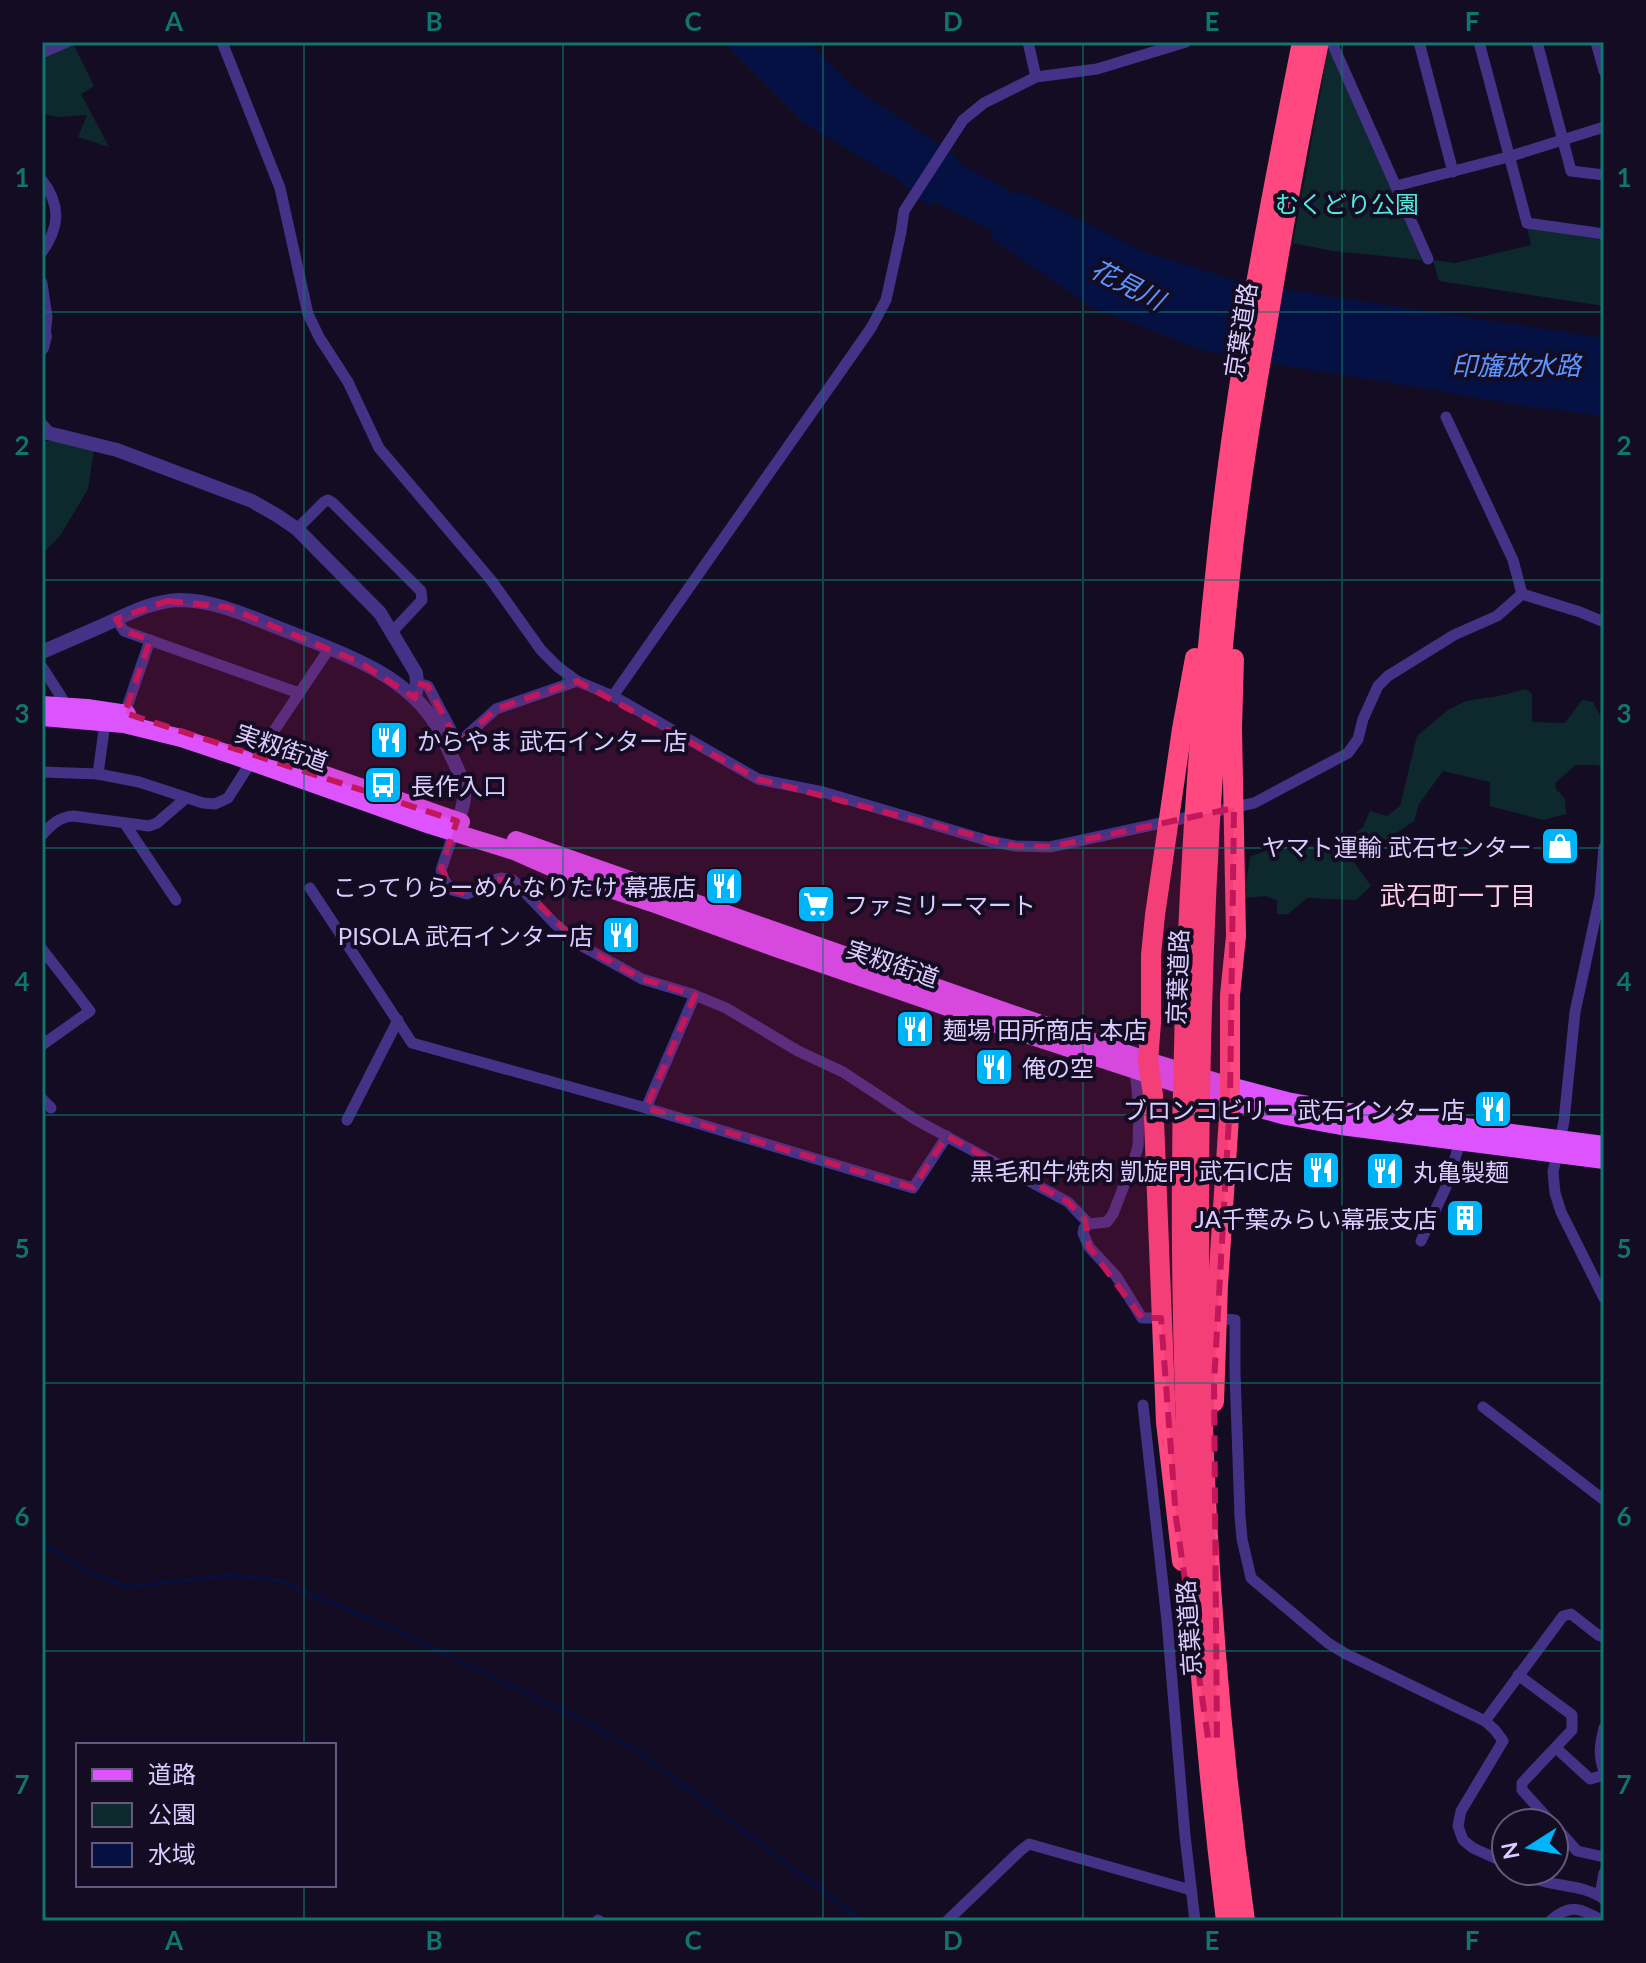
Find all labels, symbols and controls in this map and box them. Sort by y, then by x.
text: A [164,5,184,37]
text: B [425,5,443,37]
text: C [684,5,702,37]
text: D [943,5,963,37]
text: E [1205,5,1219,37]
text: F [1465,5,1479,37]
text: 1 [14,161,30,193]
text: 1 [1616,161,1632,193]
park label: むくどり公園 [1275,189,1419,218]
water label: 花見川 [1086,252,1173,317]
street label: 京葉道路 [1218,280,1262,380]
water label: 印旛放水路 [1451,349,1583,381]
text: 2 [14,429,30,461]
text: 2 [1616,429,1632,461]
text: 3 [14,697,30,729]
text: 3 [1616,697,1632,729]
street label: 実籾街道 [232,718,332,776]
restaurant icon: からやま 武石インター店 [368,719,410,761]
place label: からやま 武石インター店 [417,726,687,755]
bus stop icon: 長作入口 [362,764,404,806]
place label: 長作入口 [411,771,507,800]
shop icon: ヤマト運輸 武石センター [1539,825,1581,867]
place label: ヤマト運輸 武石センター [1262,832,1532,861]
restaurant icon: こってりらーめんなりたけ 幕張店 [703,865,745,907]
place label: こってりらーめんなりたけ 幕張店 [333,872,696,901]
district label: 武石町一丁目 [1380,879,1536,911]
supermarket icon: ファミリーマート [795,883,837,925]
place label: ファミリーマート [844,890,1036,919]
restaurant icon: PISOLA 武石インター店 [600,914,642,956]
place label: PISOLA 武石インター店 [338,921,593,950]
street label: 京葉道路 [1161,929,1193,1025]
street label: 実籾街道 [843,934,943,992]
text: 4 [14,965,30,997]
text: 4 [1616,965,1632,997]
restaurant icon: 麺場 田所商店 本店 [894,1008,936,1050]
place label: 麺場 田所商店 本店 [943,1015,1147,1044]
restaurant icon: 俺の空 [973,1046,1015,1088]
place label: 俺の空 [1022,1053,1094,1082]
restaurant icon: ブロンコビリー 武石インター店 [1472,1088,1514,1130]
place label: ブロンコビリー 武石インター店 [1123,1095,1465,1124]
restaurant icon: 黒毛和牛焼肉 凱旋門 武石IC店 [1300,1149,1342,1191]
restaurant icon: 丸亀製麺 [1364,1150,1406,1192]
place label: 黒毛和牛焼肉 凱旋門 武石IC店 [970,1156,1293,1185]
place label: 丸亀製麺 [1413,1157,1509,1186]
building icon: JA千葉みらい幕張支店 [1444,1197,1486,1239]
place label: JA千葉みらい幕張支店 [1195,1204,1437,1233]
text: 5 [14,1232,30,1264]
text: 5 [1616,1232,1632,1264]
text: 6 [14,1500,30,1532]
text: 6 [1616,1500,1632,1532]
street label: 京葉道路 [1170,1579,1206,1677]
legend [76,1743,336,1887]
text: 道路 [148,1759,196,1788]
text: 7 [14,1768,30,1800]
text: 7 [1616,1768,1632,1800]
text: 公園 [148,1799,196,1828]
north arrow [1490,1807,1570,1887]
text: 水域 [148,1839,196,1868]
text: N [1495,1840,1525,1862]
text: A [164,1924,184,1956]
text: B [425,1924,443,1956]
text: C [684,1924,702,1956]
text: D [943,1924,963,1956]
text: E [1205,1924,1219,1956]
text: F [1465,1924,1479,1956]

